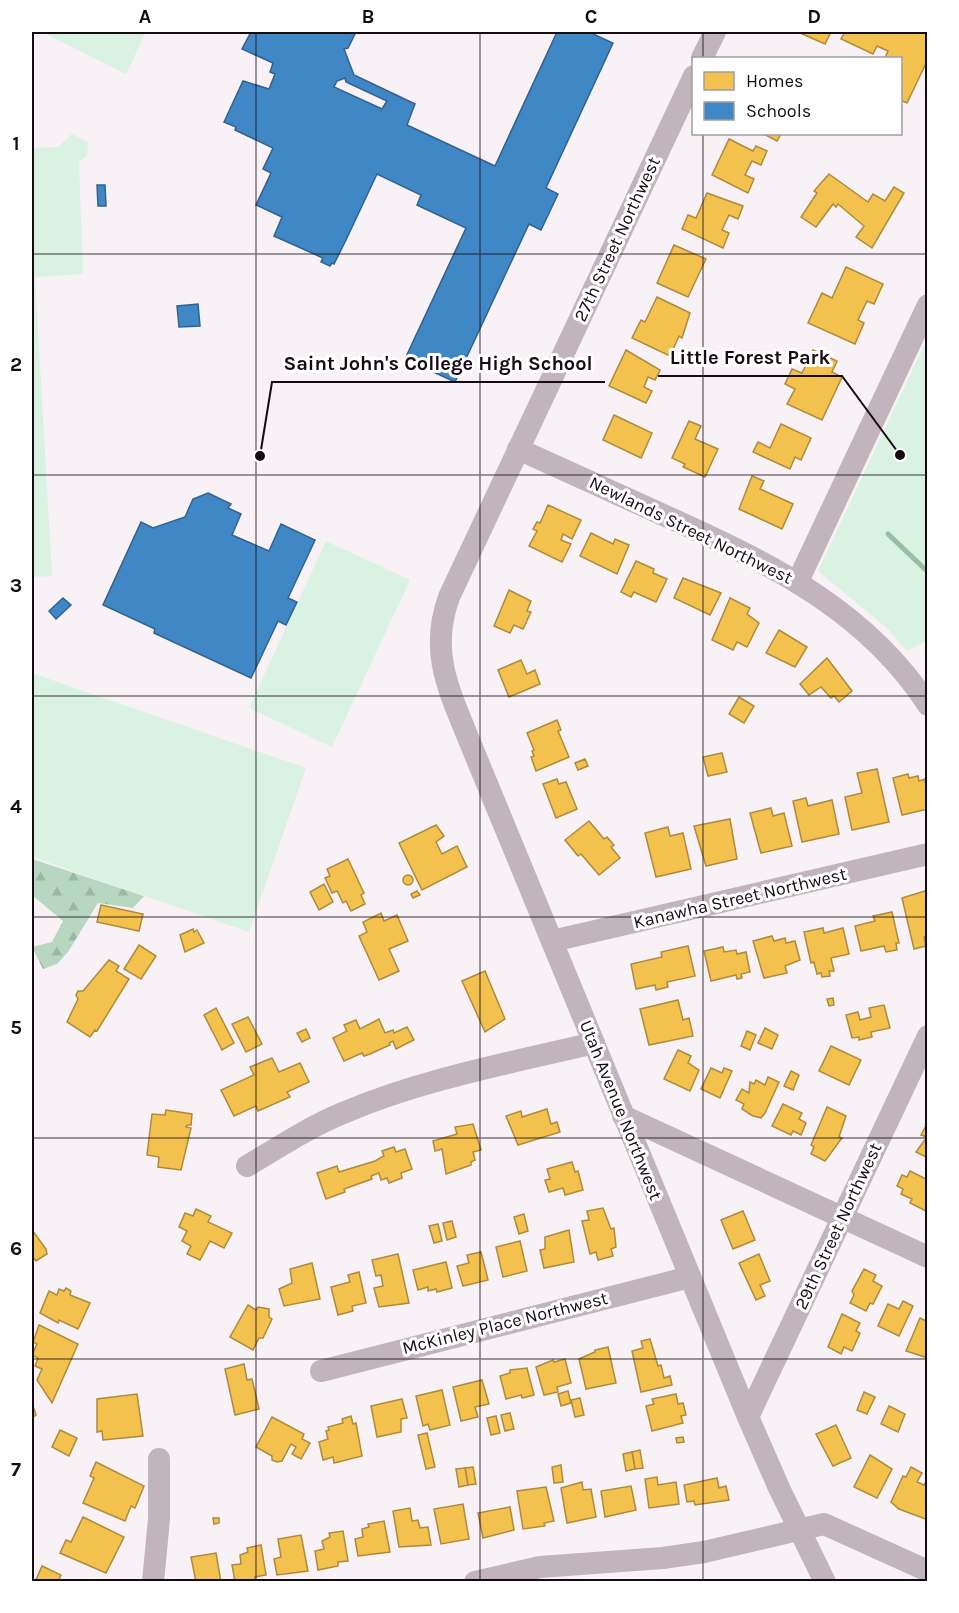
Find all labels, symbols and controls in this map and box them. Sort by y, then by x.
text: A [139,5,152,28]
text: B [362,5,374,28]
text: C [585,5,597,28]
text: D [807,5,821,28]
legend [692,57,902,135]
text: Homes [746,70,803,92]
text: Schools [746,100,811,122]
text: 1 [12,132,20,155]
street label: 27th Street Northwest [569,153,665,325]
callout: Little Forest Park [658,338,842,376]
callout: Saint John's College High School [272,344,605,382]
text: Little Forest Park [670,346,830,369]
text: Saint John's College High School [283,352,593,375]
text: 2 [10,353,22,376]
street label: Newlands Street Northwest [586,471,796,589]
text: 3 [10,574,22,597]
text: 4 [10,795,22,818]
street label: Kanawha Street Northwest [631,863,849,933]
text: 5 [10,1016,22,1039]
street label: Utah Avenue Northwest [575,1017,667,1203]
street label: 29th Street Northwest [790,1139,886,1313]
text: 6 [10,1237,22,1260]
street label: McKinley Place Northwest [400,1287,610,1359]
text: 7 [11,1458,21,1481]

